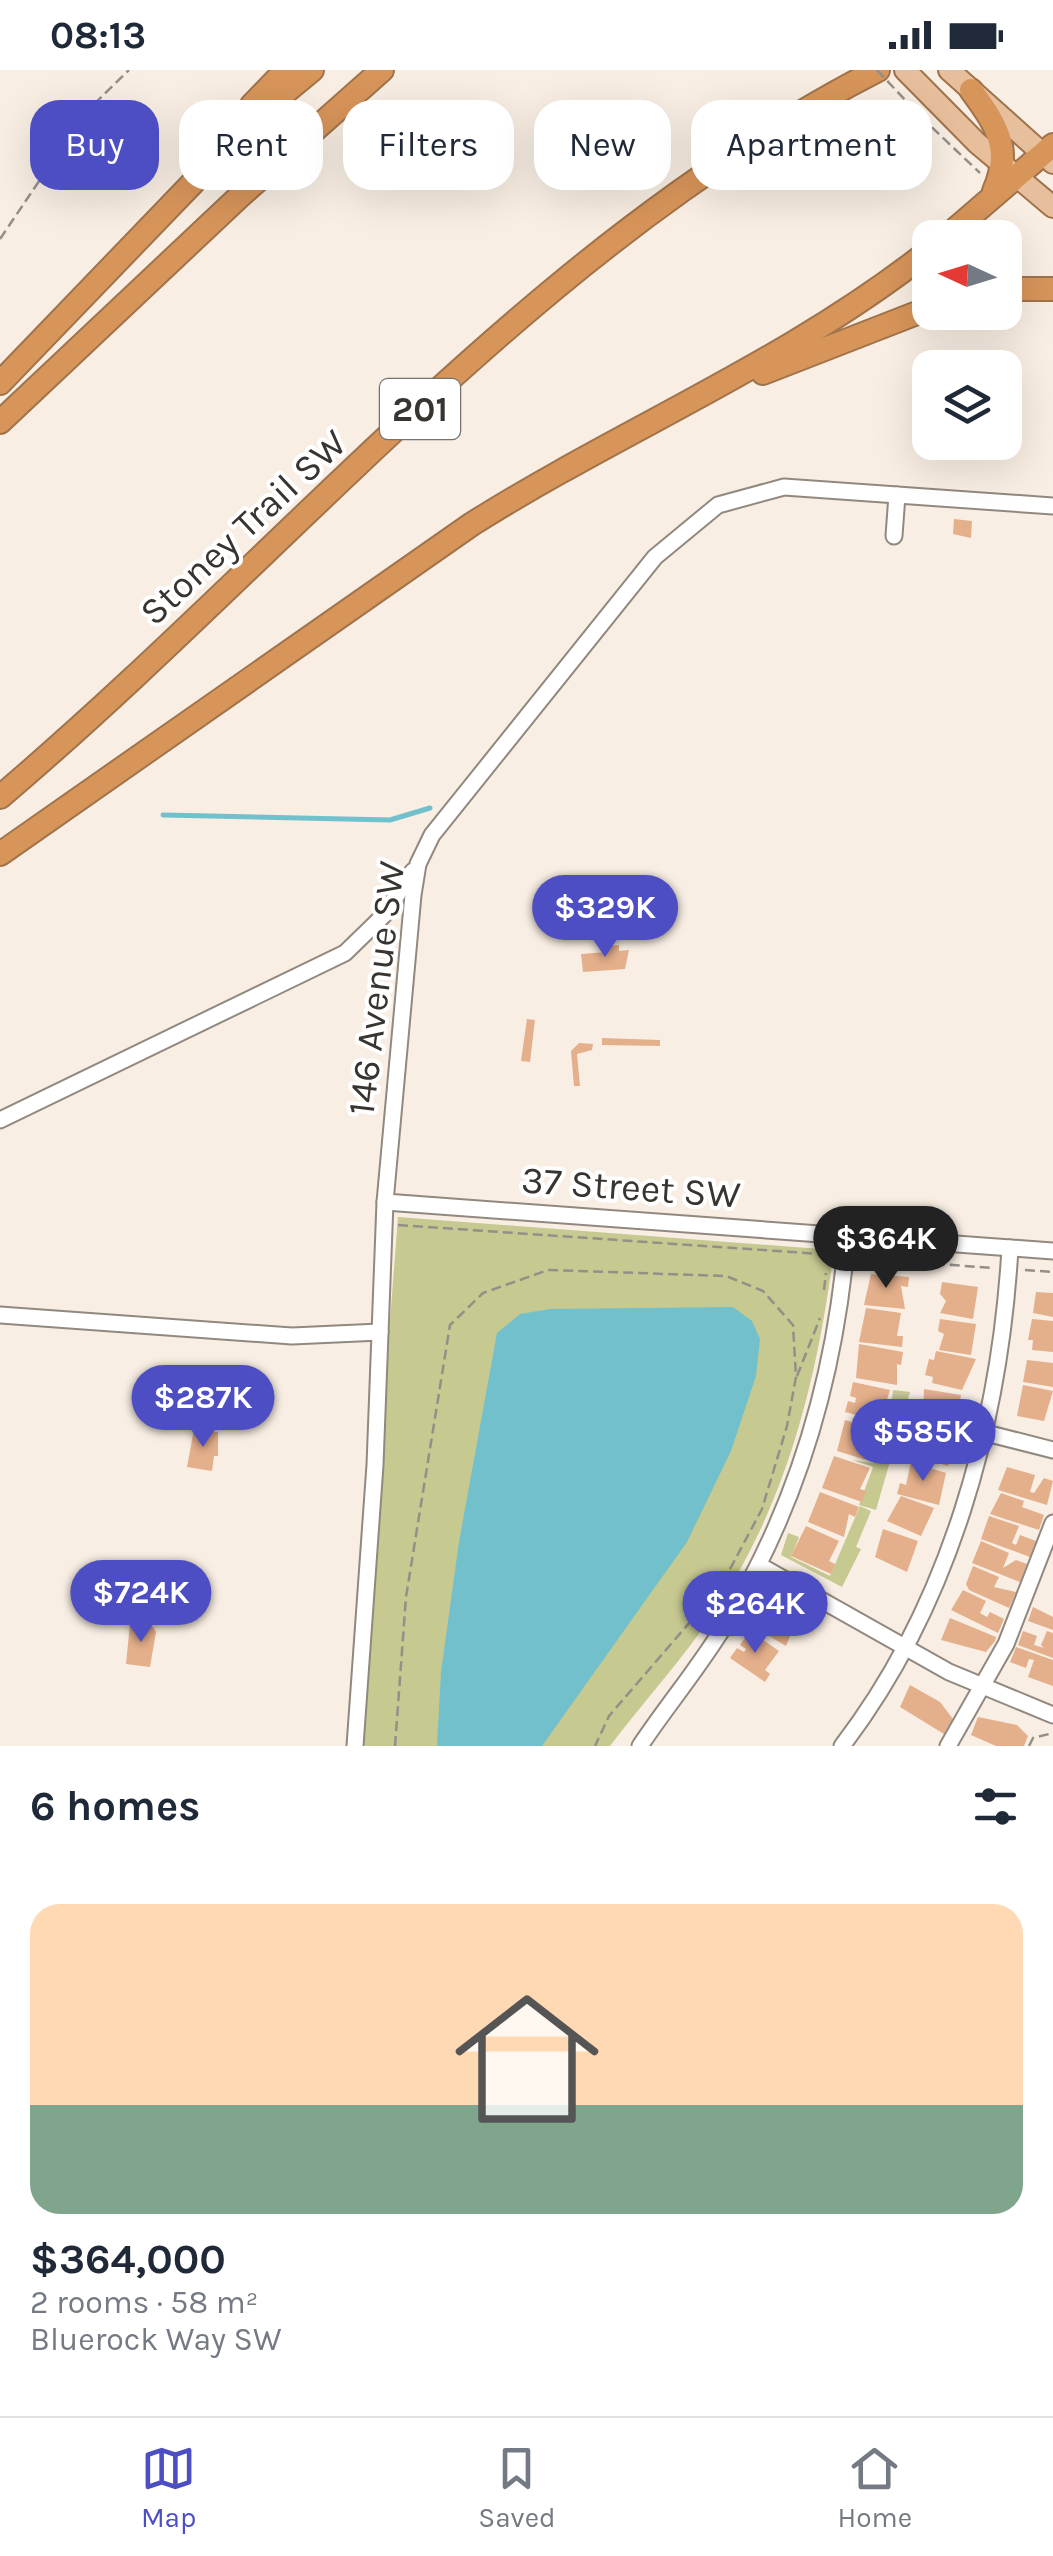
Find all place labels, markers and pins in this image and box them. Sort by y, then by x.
pin: $329K [535,875,675,960]
pin: $364K [816,1206,956,1291]
pin: $287K [133,1365,273,1450]
pin: $585K [853,1399,993,1484]
pin: $724K [71,1560,211,1645]
pin: $264K [685,1571,825,1656]

